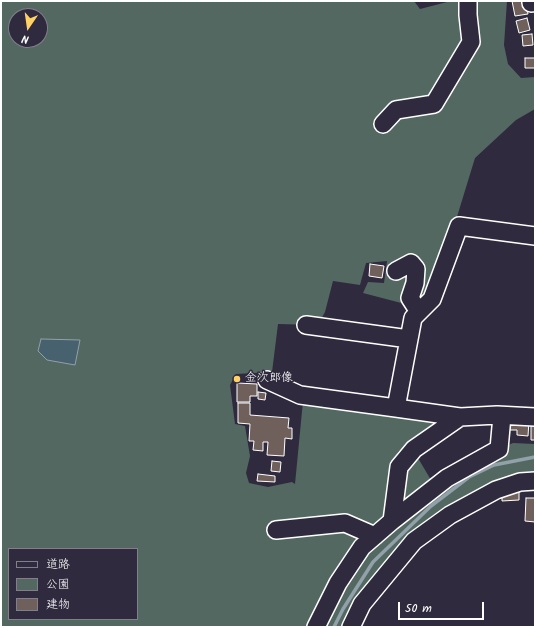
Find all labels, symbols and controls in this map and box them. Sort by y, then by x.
north arrow [8,8,48,48]
text: N [20,29,31,48]
place label: 金次郎像 [245,372,293,386]
marker: 金次郎像 [232,374,242,384]
legend [8,548,138,620]
text: 道路 [46,555,70,574]
text: 公園 [46,575,70,594]
scale bar [400,594,486,620]
text: 建物 [46,595,70,614]
text: 50 m [405,599,432,618]

